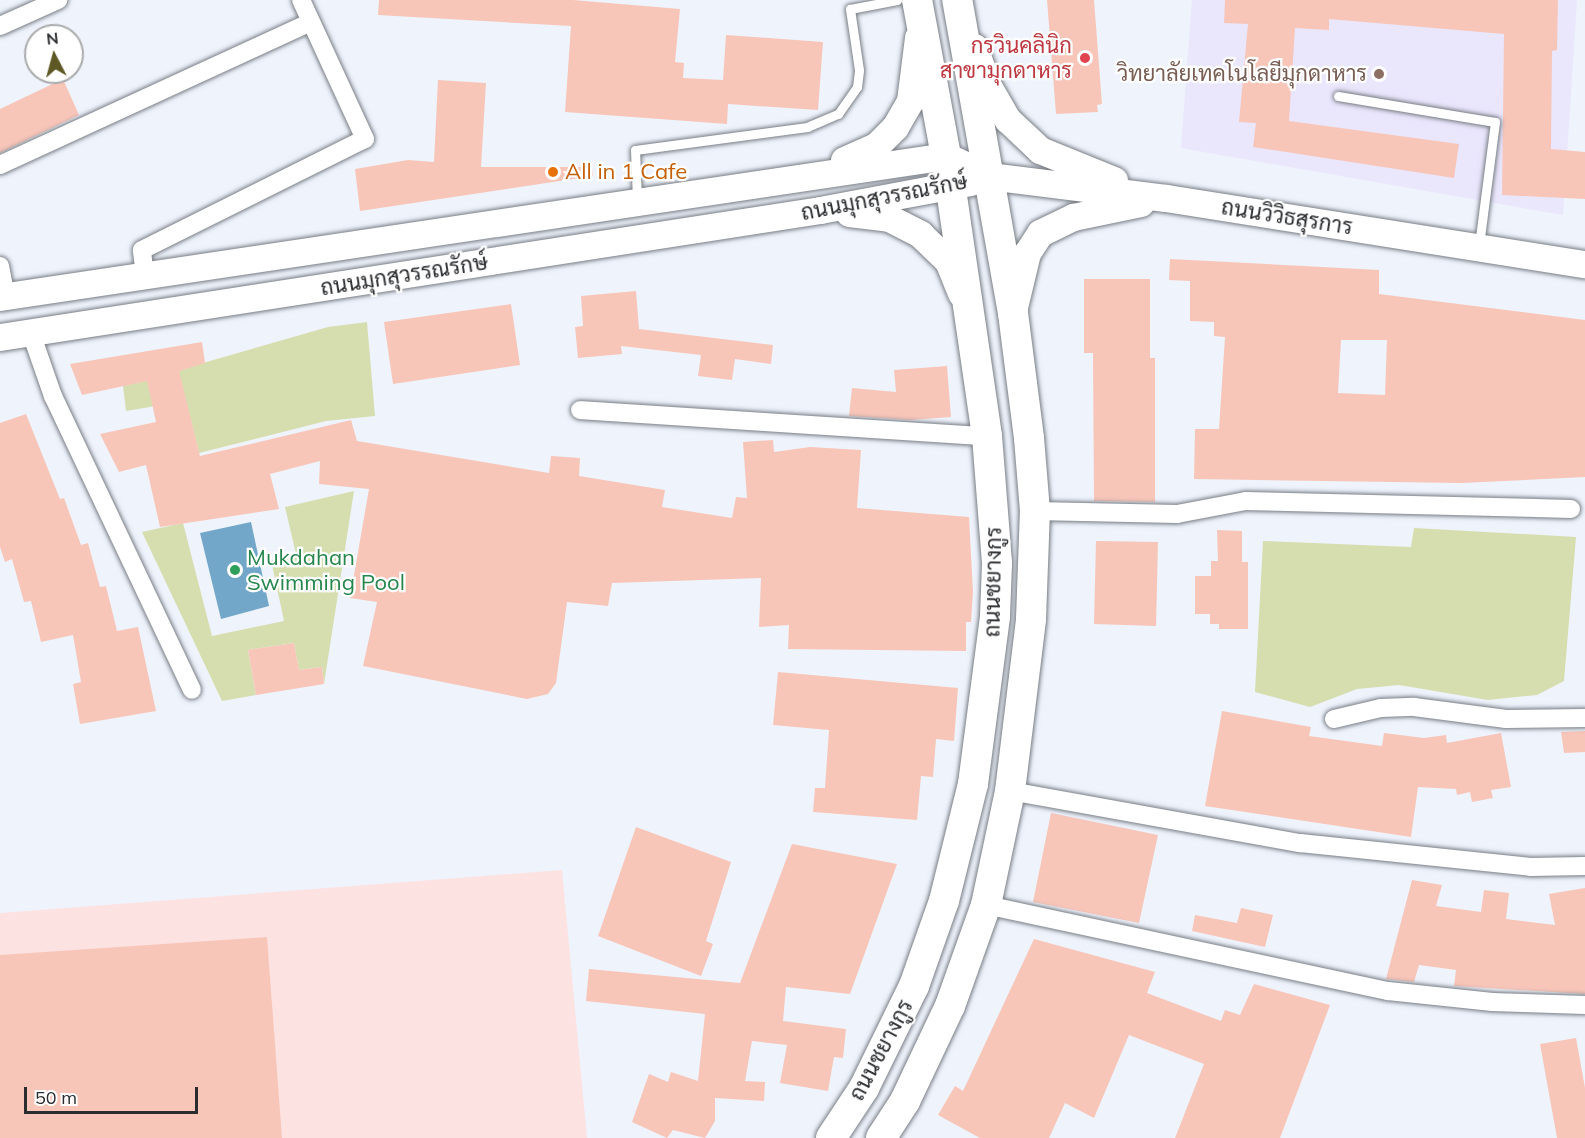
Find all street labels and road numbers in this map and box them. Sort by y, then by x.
street label: ถนนมุกสุวรรณรักษ์ [799,168,969,226]
street label: ถนนวิวิธสุรการ [1219,194,1355,240]
street label: ถนนมุกสุวรรณรักษ์ [319,249,489,301]
street label: ถนนชยางกูร [979,526,1007,638]
street label: ถนนชยางกูร [843,995,919,1105]

